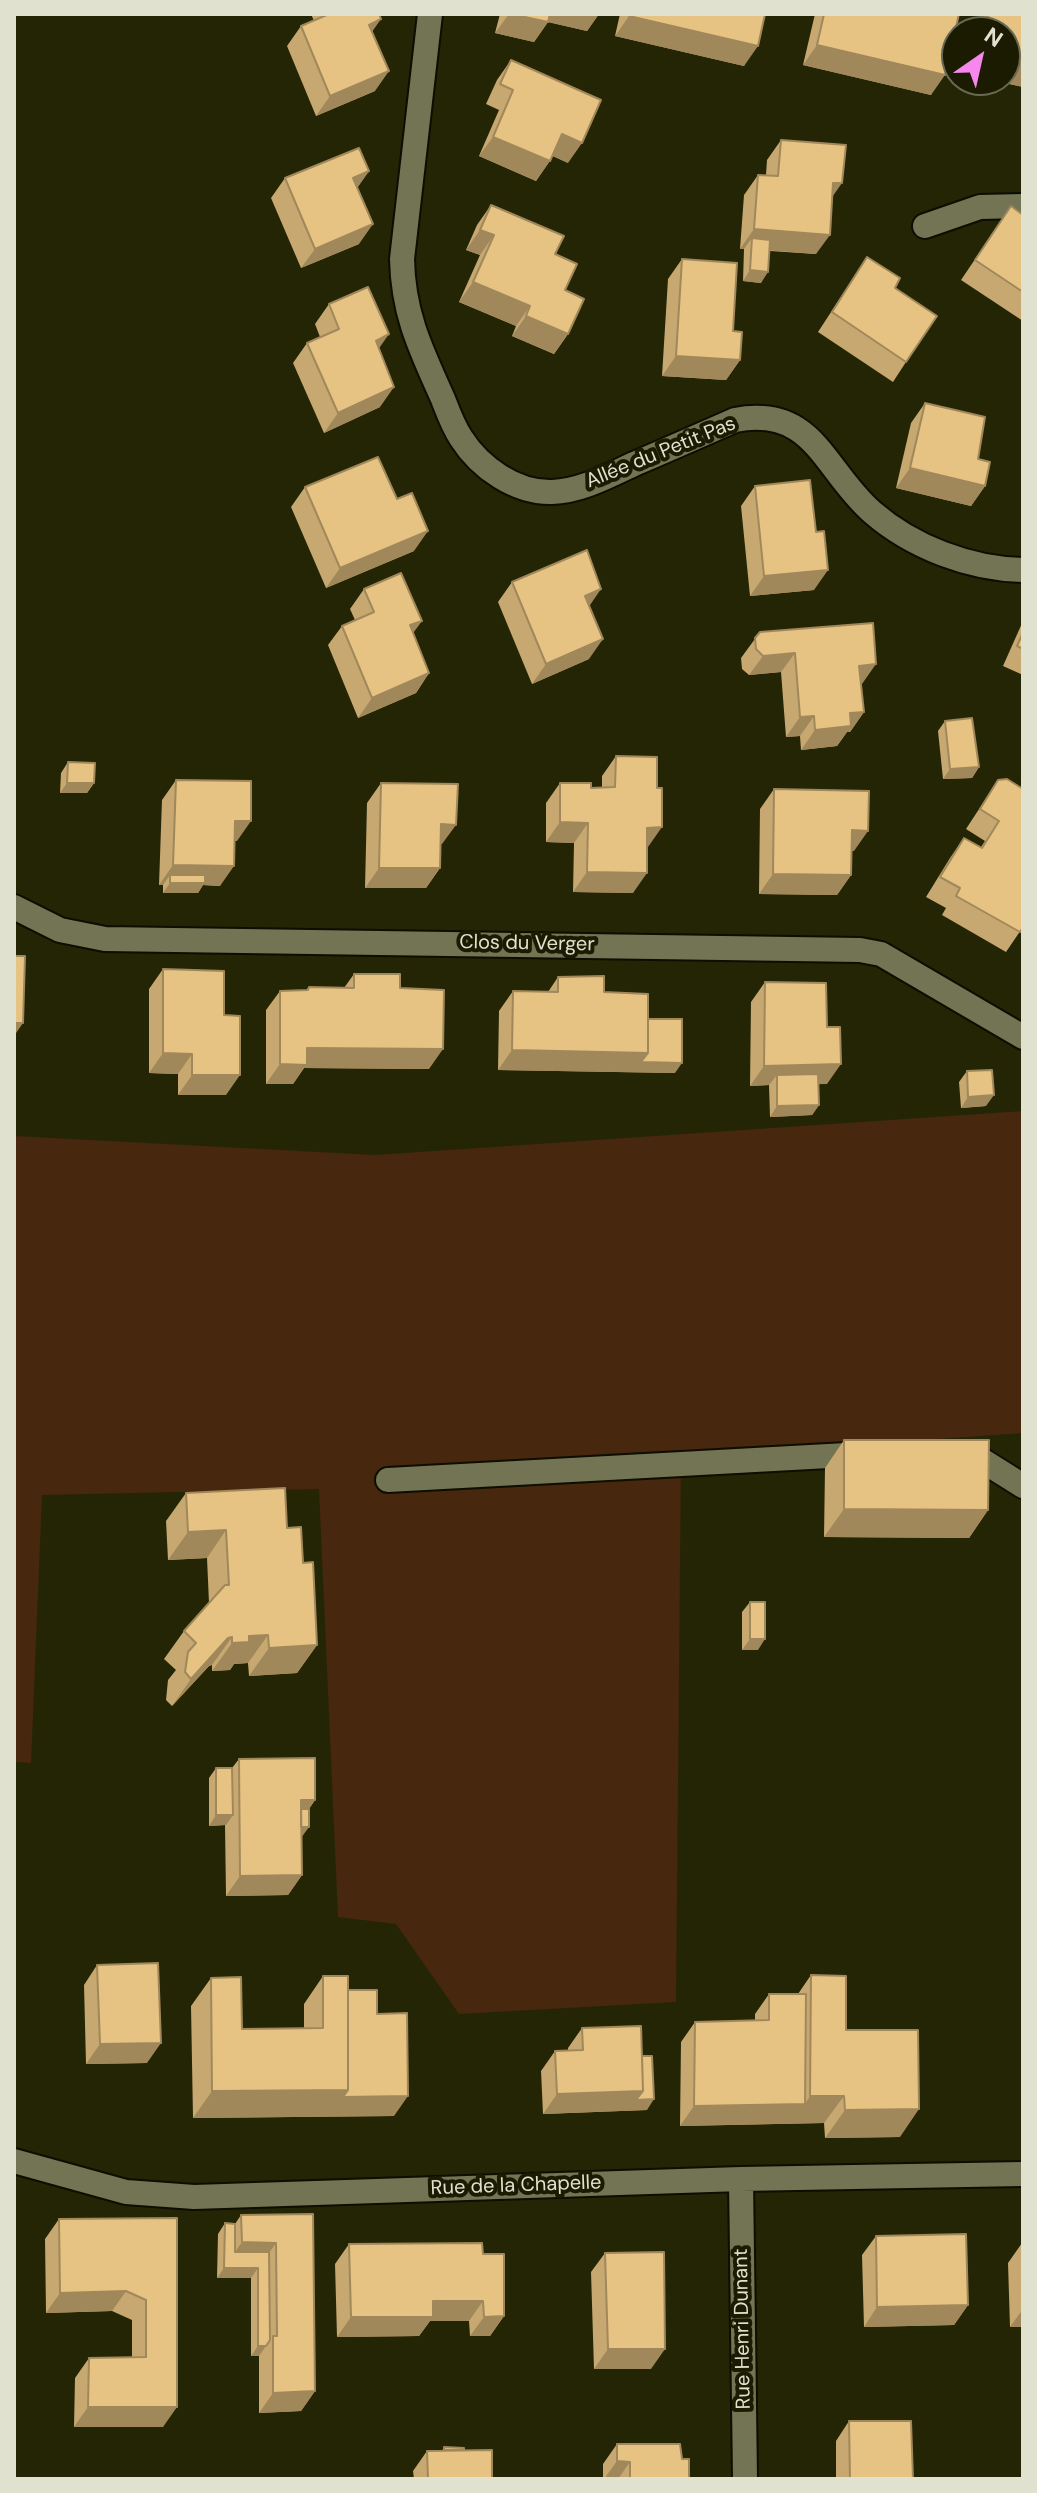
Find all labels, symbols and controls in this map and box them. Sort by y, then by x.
north arrow [941,16,1021,96]
text: N [979,21,1008,54]
street label: Allée du Petit Pas [583,412,739,494]
street label: Clos du Verger [459,931,595,957]
street label: Rue de la Chapelle [430,2171,602,2201]
street label: Rue Henri Dunant [730,2248,756,2410]

